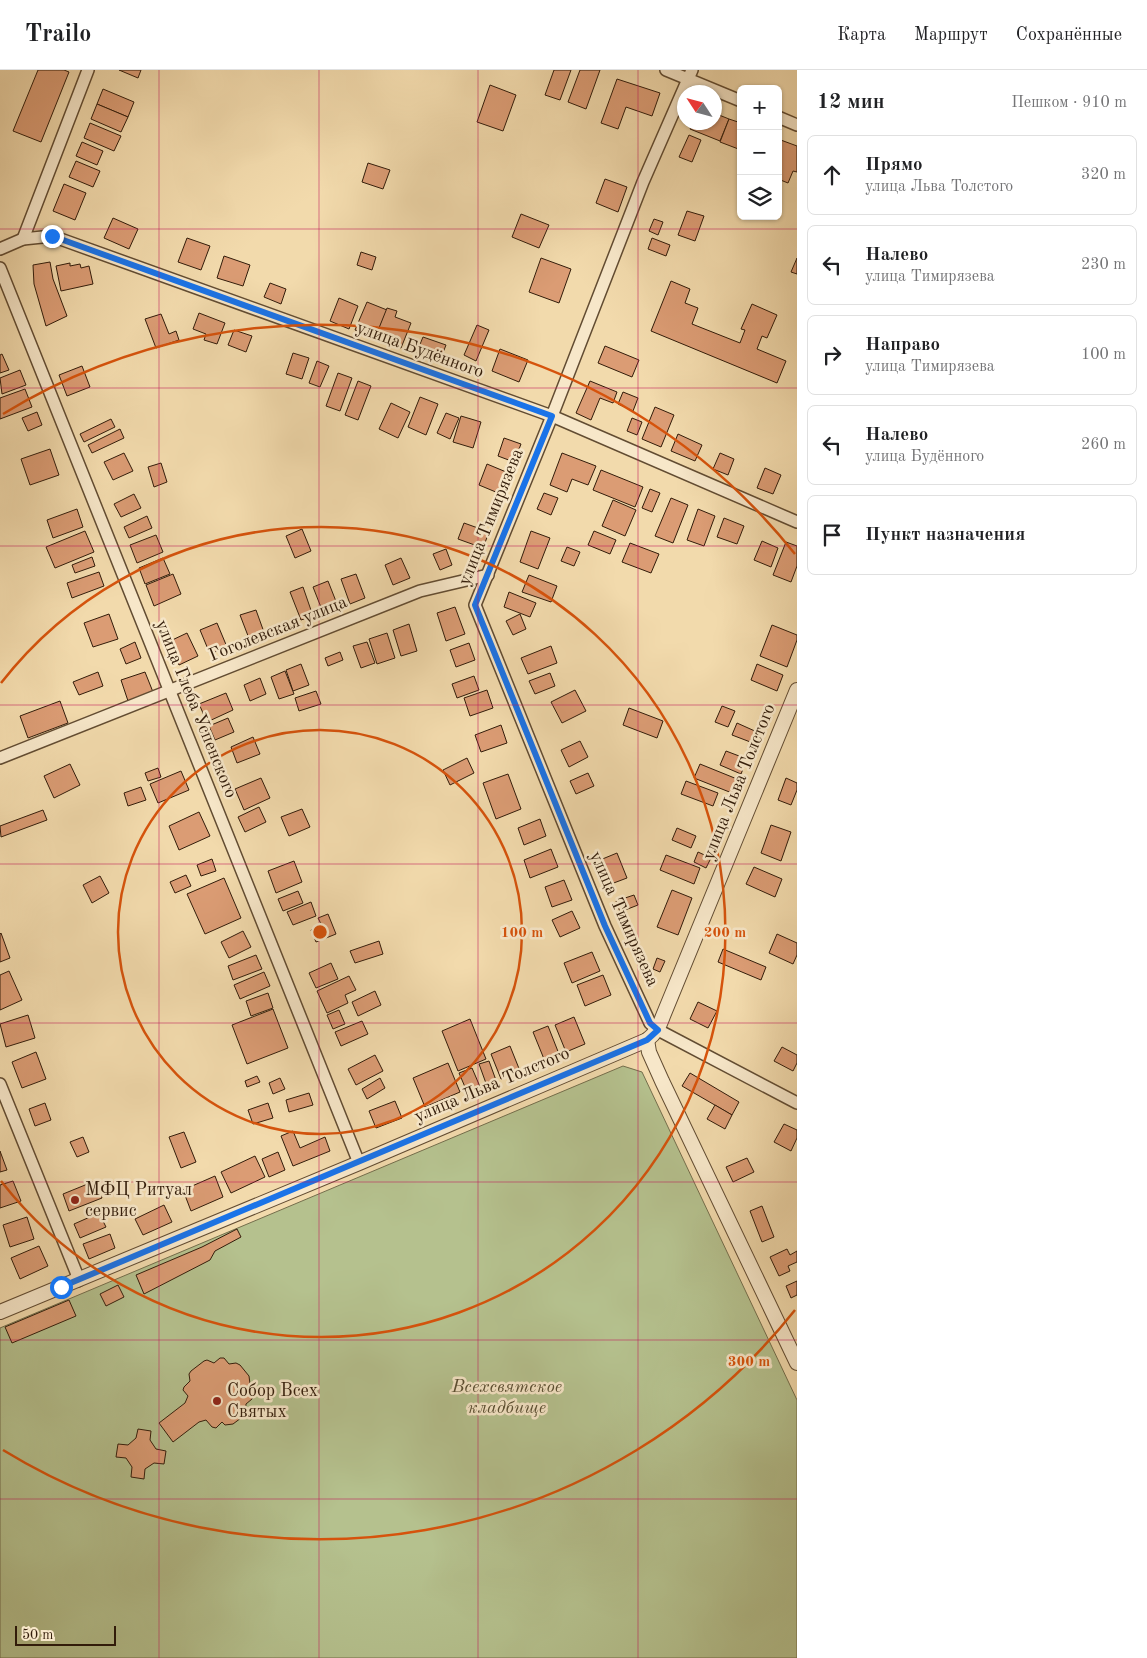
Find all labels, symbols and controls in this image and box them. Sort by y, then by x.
text: Trailo [25,23,91,47]
text: Карта [837,26,886,44]
text: Маршрут [914,26,988,44]
text: Сохранённые [1016,26,1122,44]
north arrow [677,85,722,130]
map controls [737,85,782,220]
button: + [737,85,782,130]
text: 12 мин [817,92,885,113]
text: Пешком · 910 m [1011,95,1127,111]
button: − [737,130,782,175]
text: Прямо [865,156,923,175]
icon: ahead [818,161,846,189]
text: 320 m [1081,167,1126,183]
button: layers [737,175,782,220]
text: улица Льва Толстого [865,179,1013,195]
route end [41,225,64,248]
text: Налево [865,246,928,265]
icon: left [818,251,846,279]
text: 230 m [1081,257,1126,273]
text: улица Тимирязева [865,269,995,285]
street label: улица Будённого [354,319,486,381]
text: Направо [865,336,940,355]
icon: right [818,341,846,369]
text: 100 m [1081,347,1126,363]
text: улица Тимирязева [865,359,995,375]
text: Налево [865,426,928,445]
icon: left [818,431,846,459]
text: 260 m [1081,437,1126,453]
street label: улица Тимирязева [455,446,527,588]
text: улица Будённого [865,449,984,465]
icon: arrive [818,521,846,549]
text: Пункт назначения [865,526,1025,545]
street label: Гоголевская улица [206,593,350,665]
street label: улица Глеба Успенского [152,617,240,801]
street label: улица Льва Толстого [699,701,779,863]
street label: улица Тимирязева [586,849,662,989]
centre of rings [311,923,329,941]
text: 100 m [501,926,543,941]
text: 200 m [704,926,746,941]
street label: улица Льва Толстого [412,1044,572,1126]
place label: МФЦ Ритуал cервис [85,1181,192,1220]
marker: МФЦ Ритуал cервис [69,1194,81,1206]
route start [50,1276,73,1299]
text: 300 m [728,1355,770,1370]
park label: Всехсвятское кладбище [451,1378,562,1417]
place label: Собор Всех Святых [227,1382,318,1421]
marker: Собор Всех Святых [211,1395,223,1407]
scale bar [15,1623,116,1646]
text: 50 m [22,1628,53,1642]

